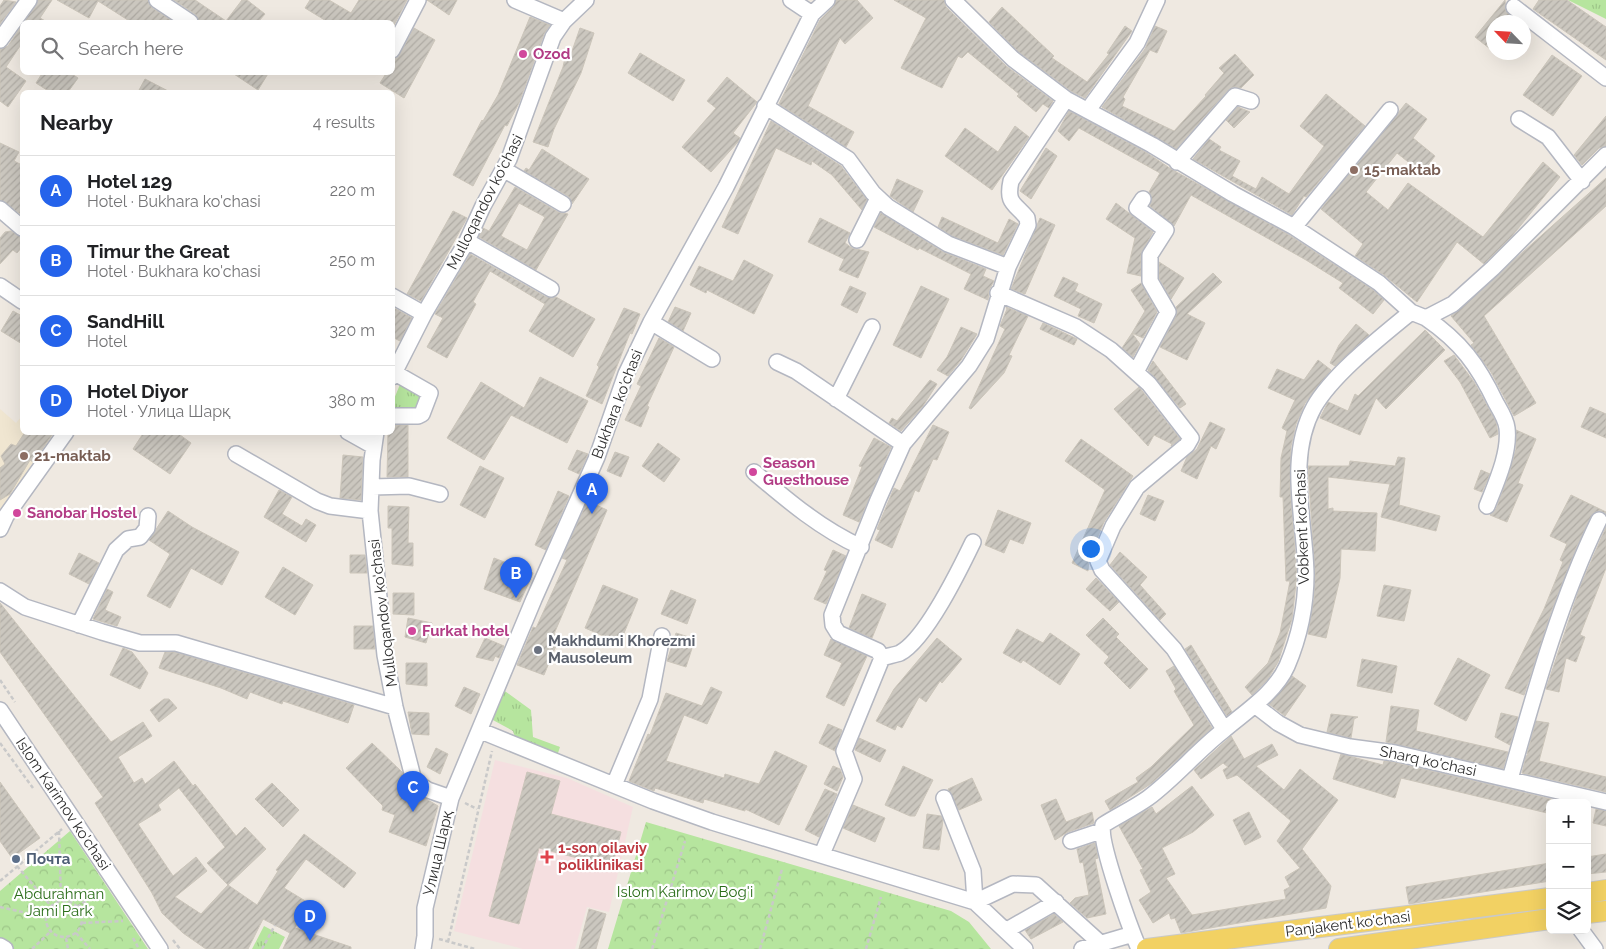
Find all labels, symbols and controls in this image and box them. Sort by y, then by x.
north arrow [1486,15,1531,60]
search box [20,20,395,75]
icon: search [38,34,66,62]
text: Search here [78,37,184,59]
place label: Ozod [533,45,571,63]
marker: Ozod [517,48,529,60]
text: Nearby [40,110,113,135]
text: 4 results [313,113,375,132]
street label: Mulloqandov ko'chasi [443,131,527,273]
place label: 15-maktab [1364,161,1441,179]
marker: 15-maktab [1348,164,1360,176]
text: Hotel 129 [87,170,172,192]
text: A [51,181,61,200]
text: 220 m [330,181,375,200]
text: Hotel · Bukhara ko'chasi [87,192,261,211]
text: Timur the Great [87,240,230,262]
text: B [51,251,61,270]
text: 250 m [329,251,375,270]
text: Hotel · Bukhara ko'chasi [87,262,261,281]
text: SandHill [87,310,164,332]
text: C [51,321,61,340]
text: 320 m [330,321,375,340]
text: Hotel [87,332,127,351]
street label: Bukhara ko'chasi [588,347,646,461]
text: Hotel Diyor [87,380,188,402]
text: D [50,391,62,410]
text: 380 m [328,391,375,410]
text: Hotel · Улица Шарқ [87,402,231,421]
place label: 21-maktab [34,447,111,465]
marker: 21-maktab [18,450,30,462]
place label: Season Guesthouse [763,454,849,489]
marker: Season Guesthouse [747,466,759,478]
street label: Vobkent ko'chasi [1291,469,1313,585]
pin: A [576,473,608,514]
place label: Sanobar Hostel [27,504,137,522]
marker: Sanobar Hostel [11,507,23,519]
your location [1078,536,1104,562]
street label: Mulloqandov ko'chasi [365,538,401,688]
pin: B [500,557,532,598]
place label: Furkat hotel [422,622,509,640]
marker: Furkat hotel [406,625,418,637]
place label: Makhdumi Khorezmi Mausoleum [548,632,695,667]
marker: Makhdumi Khorezmi Mausoleum [532,644,544,656]
street label: Islom Karimov ko'chasi [12,734,114,874]
street label: Sharq ko'chasi [1378,742,1478,780]
pin: C [397,771,429,812]
map controls [1546,799,1591,934]
button: + [1546,799,1591,844]
street label: Улица Шарқ [419,809,457,897]
place label: 1-son oilaviy poliklinikasi [558,839,648,874]
button: − [1546,844,1591,889]
place label: Почта [26,850,71,868]
marker: 1-son oilaviy poliklinikasi [540,850,554,864]
marker: Почта [10,853,22,865]
park label: Islom Karimov Bog'i [617,883,753,901]
park label: Abdurahman Jami Park [14,885,104,920]
button: layers [1546,889,1591,934]
pin: D [294,900,326,941]
street label: Panjakent ko'chasi [1284,907,1412,941]

